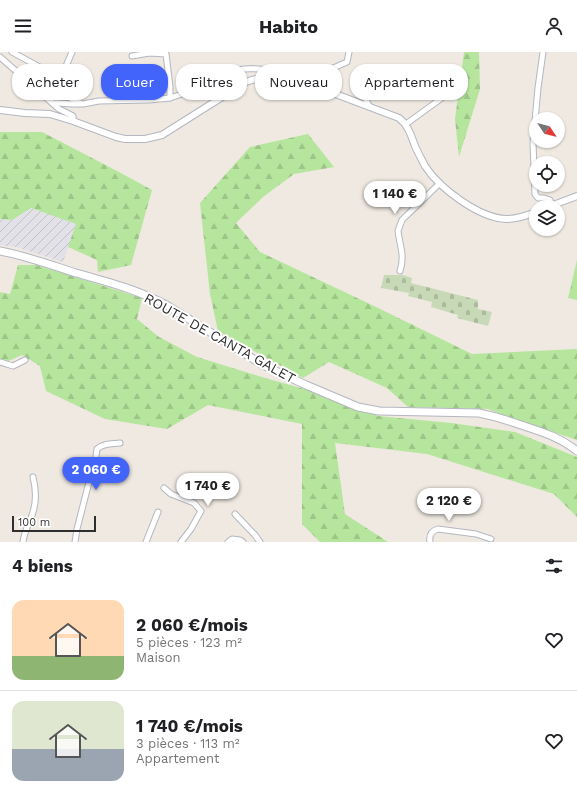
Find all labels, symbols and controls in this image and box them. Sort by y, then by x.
icon: menu [12,15,34,37]
icon: person [543,15,565,37]
text: Habito [259,16,318,37]
chip: Acheter [12,64,93,100]
chip: Louer [101,64,168,100]
chip: Filtres [176,64,247,100]
chip: Nouveau [255,64,342,100]
chip: Appartement [350,64,468,100]
north arrow [529,112,565,148]
map controls [529,112,565,236]
button: locate [529,156,565,192]
pin: 1 140 € [358,181,432,215]
text: 1 140 € [373,186,417,201]
button: layers [529,200,565,236]
street label: ROUTE DE CANTA GALET [142,290,299,387]
pin: 2 060 € [59,457,133,491]
text: 2 060 € [71,462,121,477]
pin: 1 740 € [171,473,245,507]
text: 1 740 € [185,478,231,493]
pin: 2 120 € [412,488,486,522]
text: 2 120 € [426,493,472,508]
scale bar [12,514,96,533]
text: 100 m [18,516,50,529]
icon: filters [543,555,565,577]
text: 4 biens [12,556,73,576]
text: 2 060 €/mois [136,615,248,635]
icon: home [44,616,92,664]
icon: heart [543,629,565,651]
text: 5 pièces · 123 m² [136,635,242,650]
text: Maison [136,650,181,665]
text: 1 740 €/mois [136,716,243,736]
icon: home [44,717,92,765]
icon: heart [543,730,565,752]
text: 3 pièces · 113 m² [136,736,240,751]
text: Appartement [136,751,219,766]

